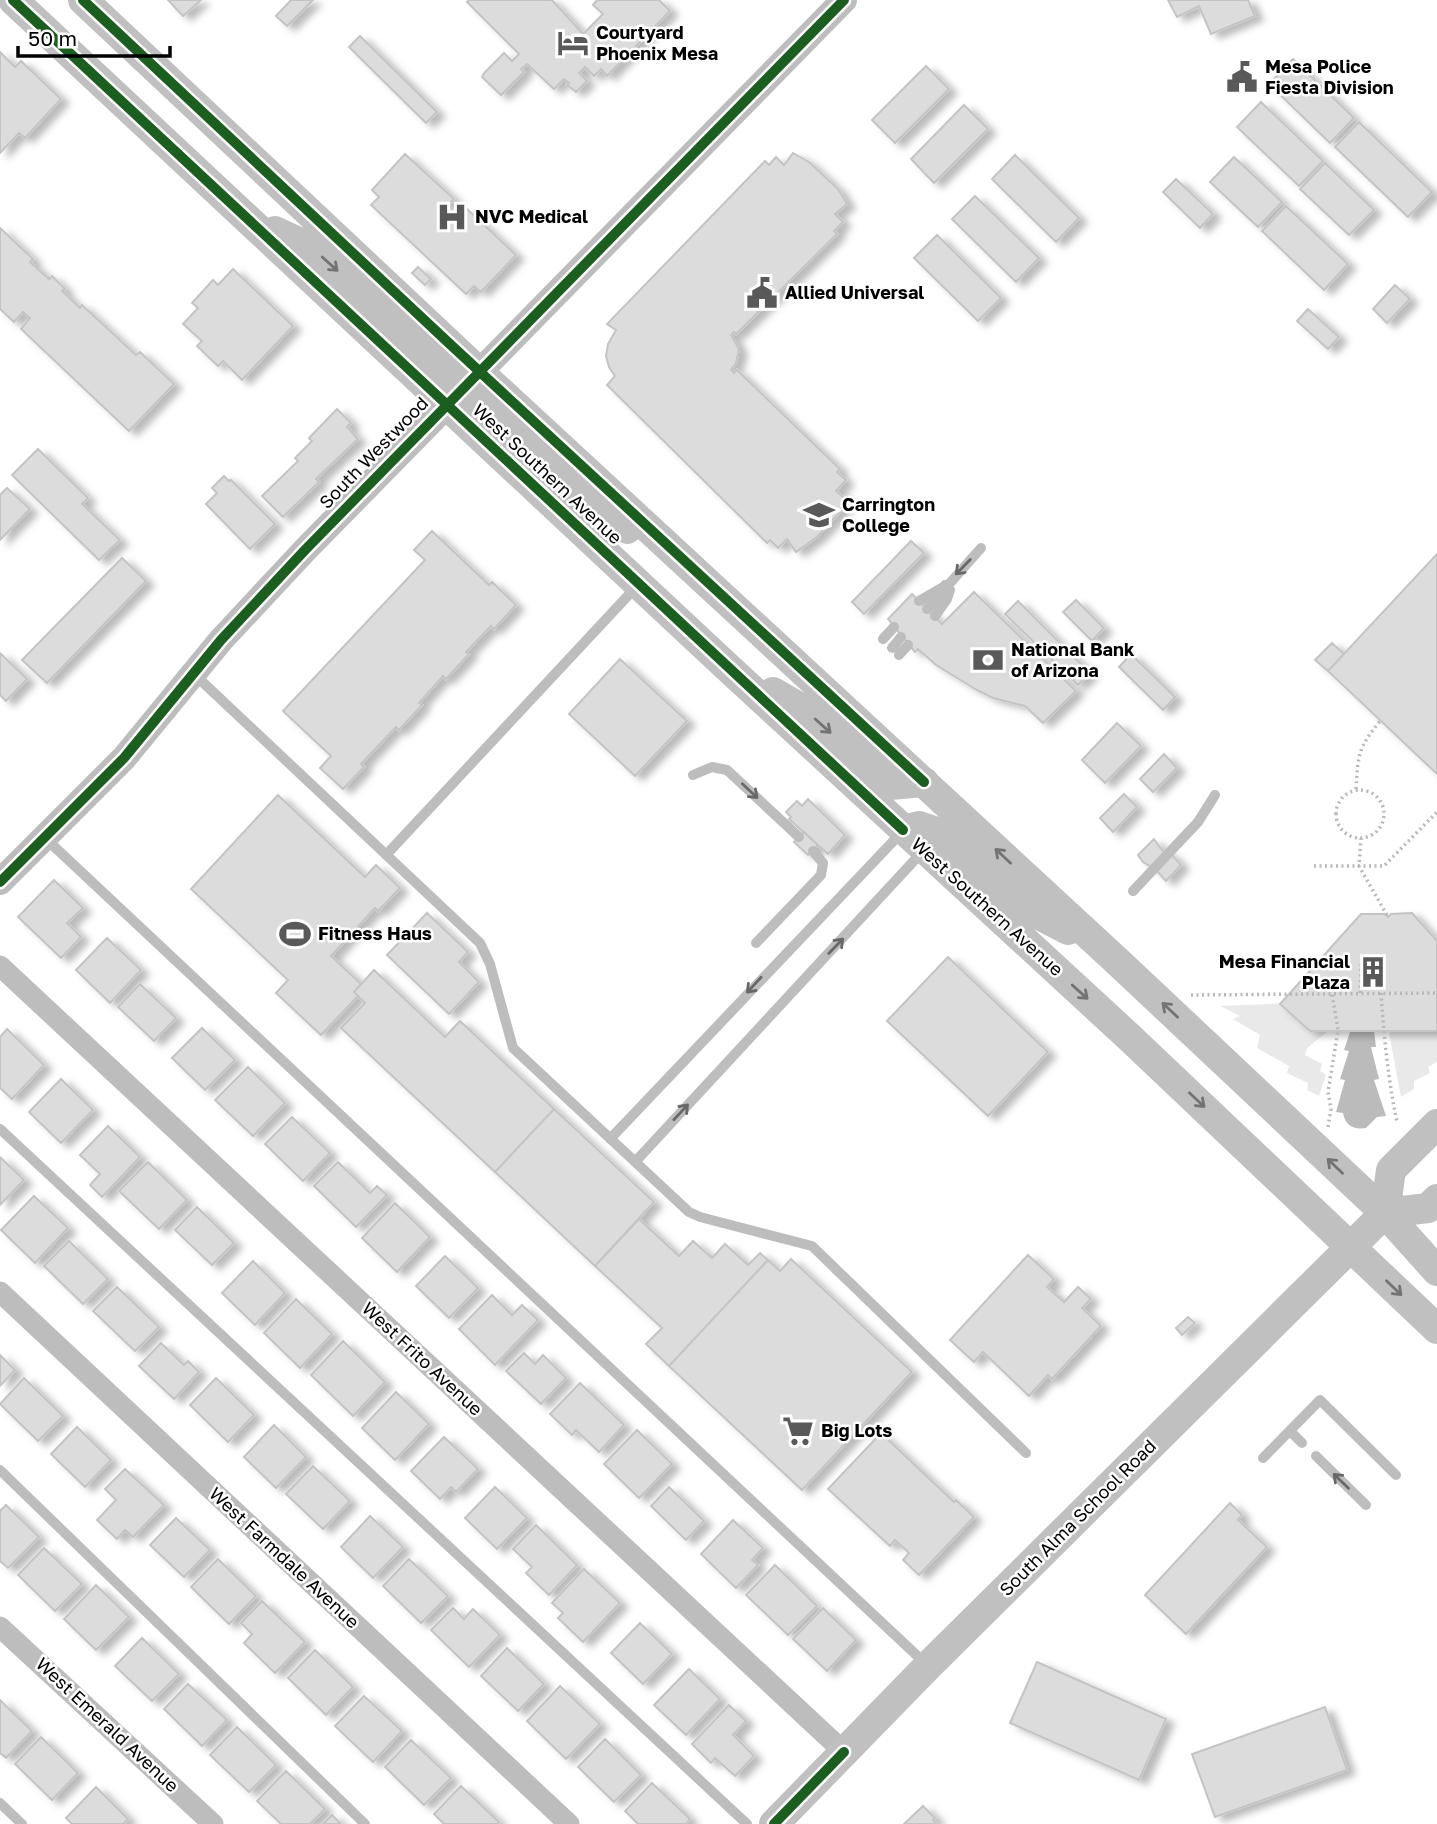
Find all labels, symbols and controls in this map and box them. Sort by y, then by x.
scale bar [18,14,170,58]
place label: Courtyard Phoenix Mesa [596,21,718,64]
text: 50 m [28,25,77,51]
hotel icon: Courtyard Phoenix Mesa [556,26,590,60]
place label: Mesa Police Fiesta Division [1265,55,1394,98]
public building icon: Mesa Police Fiesta Division [1225,60,1259,94]
hospital icon: NVC Medical [435,200,469,234]
place label: NVC Medical [475,205,588,227]
one-way arrow [321,256,339,272]
public building icon: Allied Universal [745,276,779,310]
place label: Allied Universal [785,281,924,303]
street label: South Westwood [314,392,432,513]
street label: West Southern Avenue [468,398,627,548]
place label: Carrington College [842,493,935,536]
school or university icon: Carrington College [802,498,836,532]
one-way arrow [954,558,971,575]
place label: National Bank of Arizona [1011,638,1135,681]
bank icon: National Bank of Arizona [971,643,1005,677]
one-way arrow [814,717,832,733]
one-way arrow [741,783,758,800]
street label: West Southern Avenue [907,832,1068,980]
one-way arrow [995,847,1012,864]
sports icon: Fitness Haus [278,917,312,951]
place label: Fitness Haus [318,922,432,944]
one-way arrow [827,937,844,955]
place label: Mesa Financial Plaza [1219,950,1350,993]
building icon: Mesa Financial Plaza [1356,955,1390,989]
one-way arrow [746,976,762,994]
one-way arrow [1071,984,1089,1000]
one-way arrow [1162,1002,1179,1019]
one-way arrow [1188,1092,1205,1109]
one-way arrow [673,1103,689,1121]
one-way arrow [1327,1158,1344,1175]
one-way arrow [1385,1279,1402,1296]
street label: West Frito Avenue [358,1297,488,1420]
supermarket icon: Big Lots [781,1414,815,1448]
place label: Big Lots [821,1419,892,1441]
street label: South Alma School Road [994,1434,1160,1600]
one-way arrow [1333,1472,1350,1489]
street label: West Farmdale Avenue [205,1482,364,1632]
street label: West Emerald Avenue [32,1652,184,1796]

